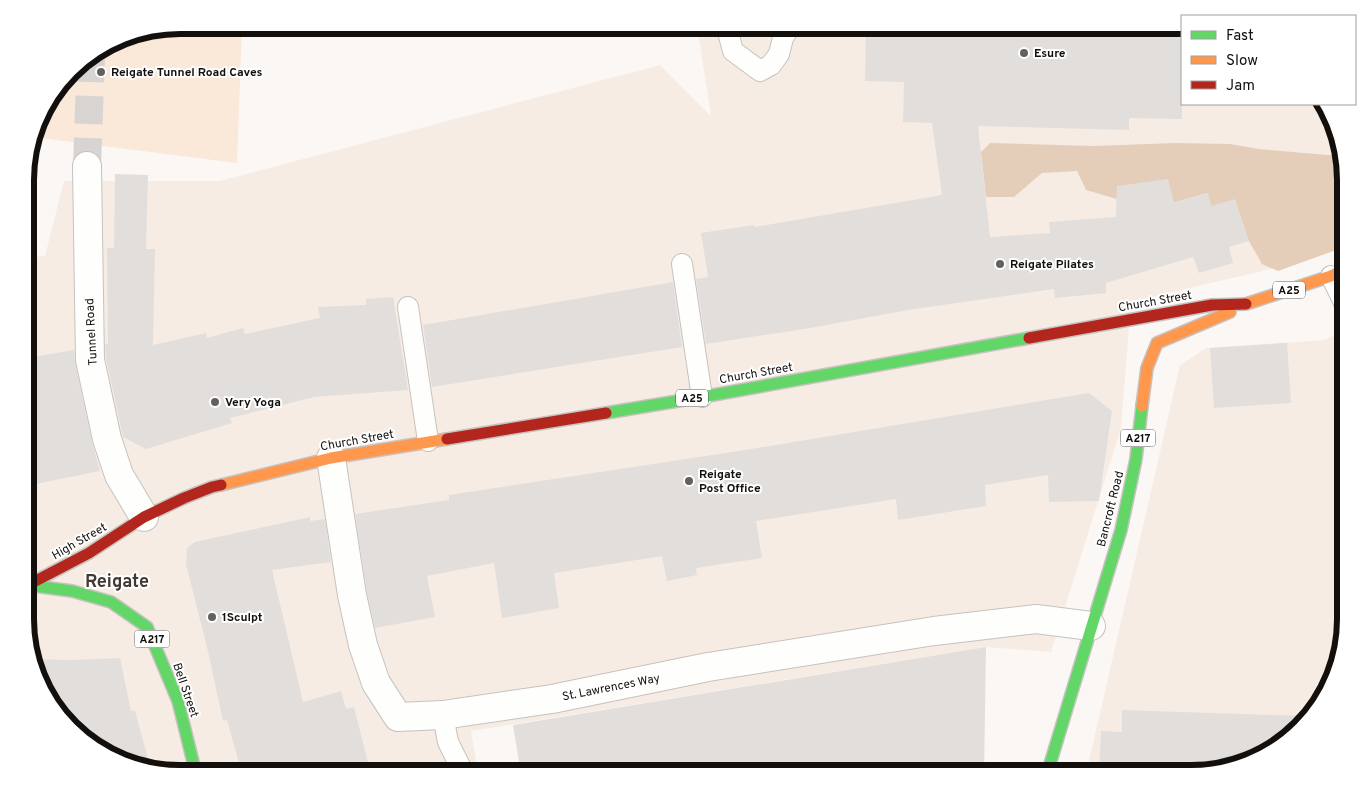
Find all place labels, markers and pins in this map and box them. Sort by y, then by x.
place label: Esure [1034,46,1066,62]
marker: Esure [1018,47,1030,59]
place label: Reigate Tunnel Road Caves [111,65,263,81]
marker: Reigate Tunnel Road Caves [95,66,107,78]
place label: Reigate Pilates [1010,257,1094,273]
marker: Reigate Pilates [994,258,1006,270]
place label: Very Yoga [225,395,281,411]
marker: Very Yoga [209,396,221,408]
place label: Reigate Post Office [699,467,761,497]
marker: Reigate Post Office [683,475,695,487]
place label: 1Sculpt [222,610,263,626]
marker: 1Sculpt [206,611,218,623]

